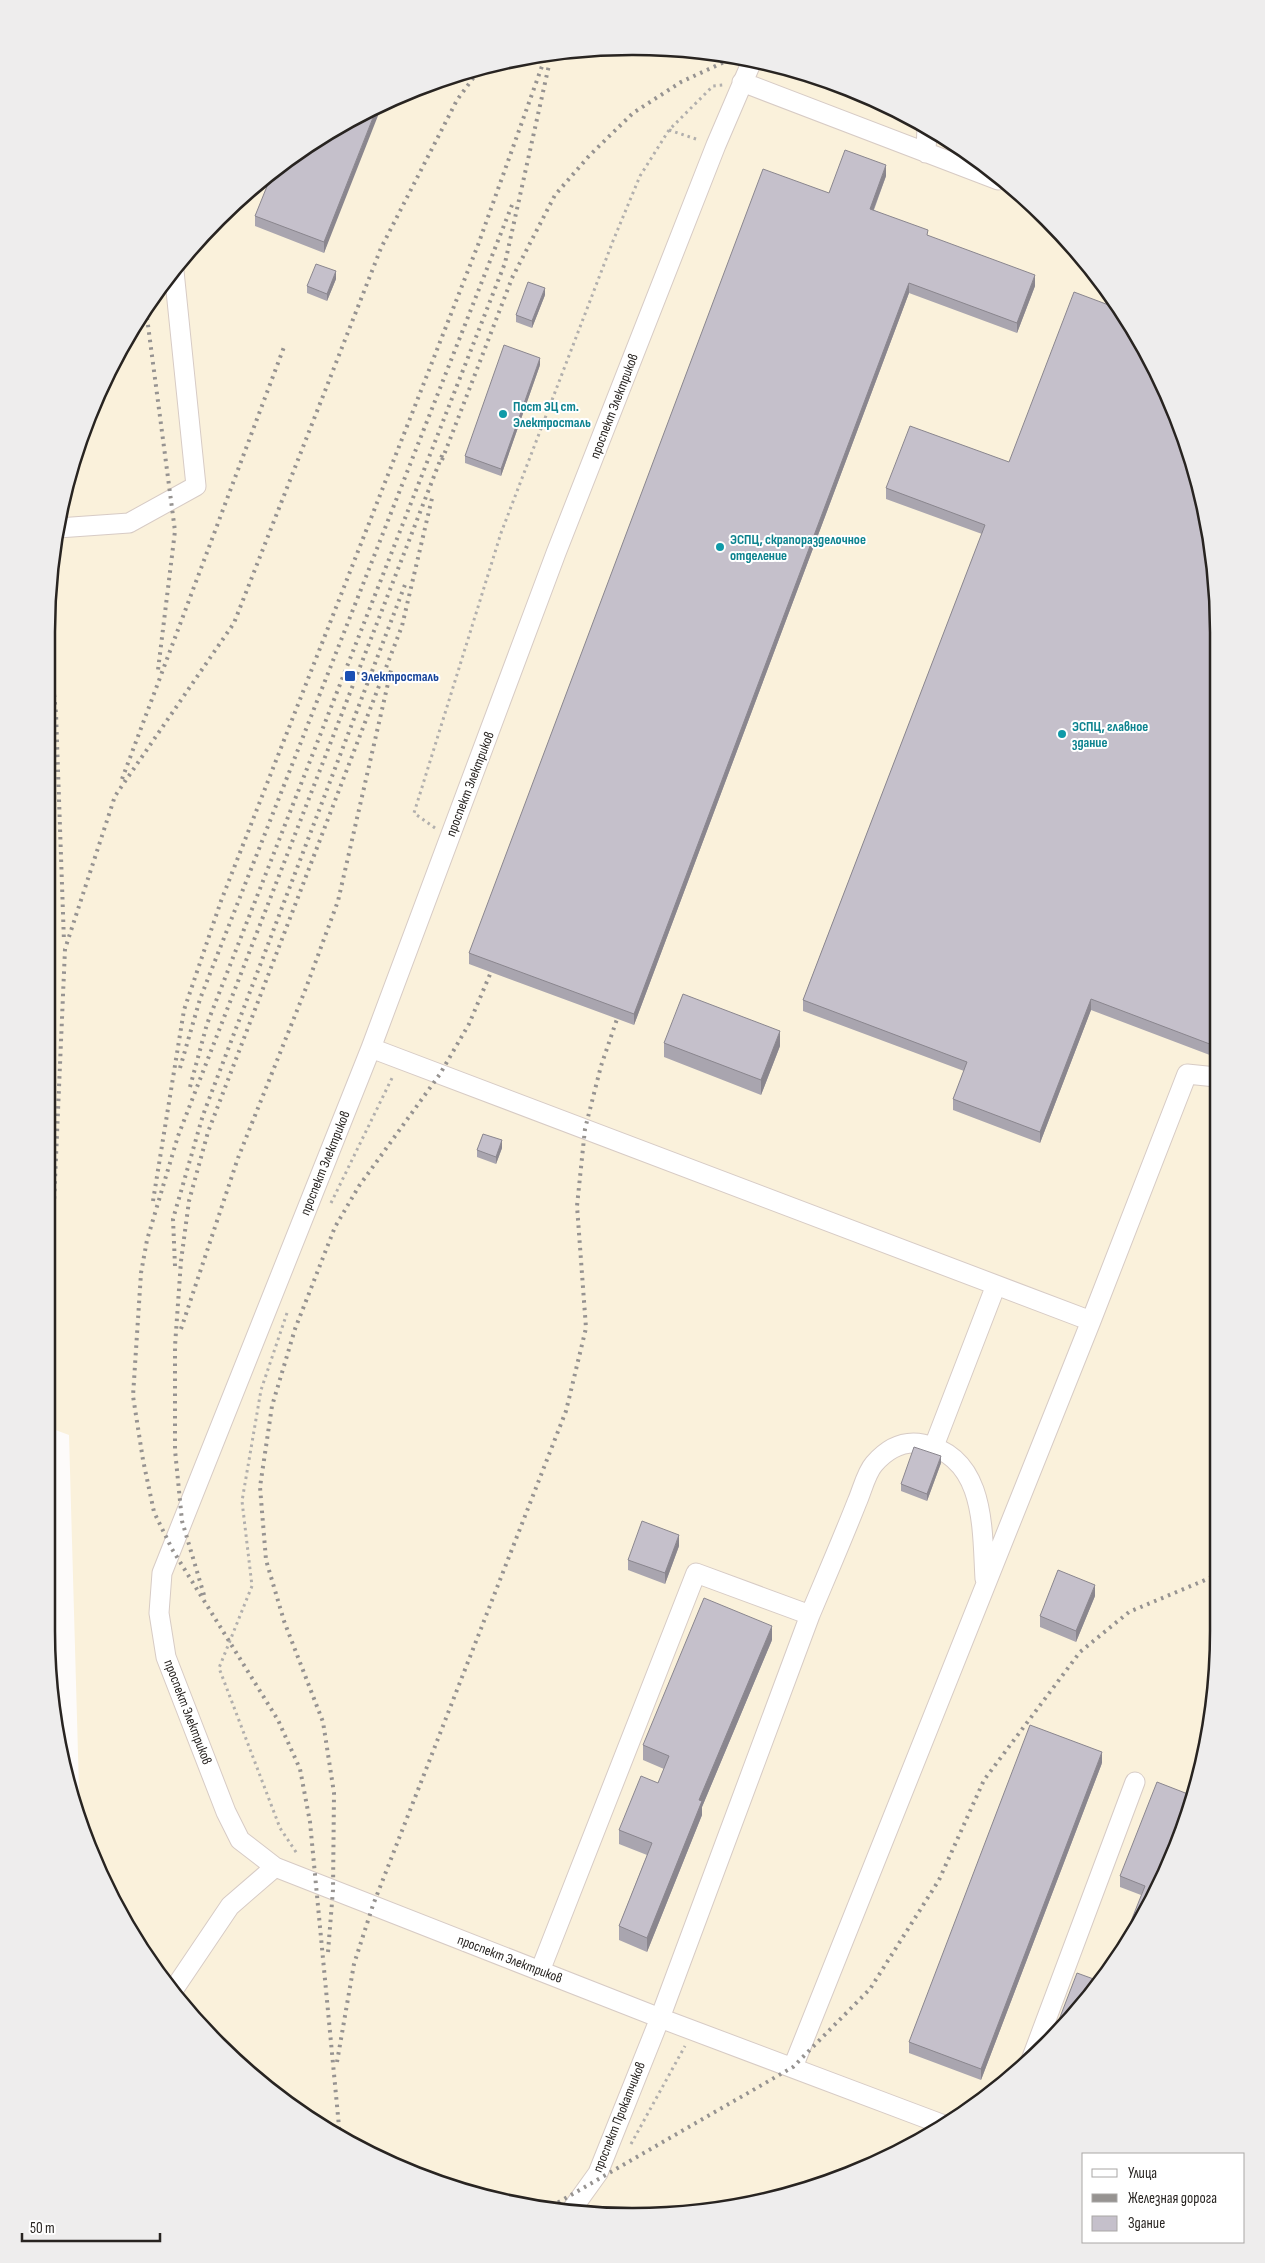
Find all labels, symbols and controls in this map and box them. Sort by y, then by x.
street label: проспект Электриков [586,351,642,461]
place label: Пост ЭЦ ст. Электросталь [513,398,591,431]
marker: Пост ЭЦ ст. Электросталь [497,408,509,420]
place label: ЭСПЦ, скрапоразделочное отделение [730,531,866,564]
marker: ЭСПЦ, скрапоразделочное отделение [714,541,726,553]
place label: Электросталь [361,668,439,685]
marker: Электросталь [343,669,357,683]
place label: ЭСПЦ, главное здание [1072,718,1148,751]
marker: ЭСПЦ, главное здание [1056,728,1068,740]
street label: проспект Электриков [442,729,498,839]
street label: проспект Электриков [296,1108,354,1218]
street label: проспект Электриков [160,1657,216,1767]
street label: проспект Электриков [455,1931,565,1987]
street label: проспект Прокатчиков [589,2059,649,2175]
legend [1082,2153,1245,2243]
text: Улица [1128,2164,1157,2183]
text: Железная дорога [1128,2189,1217,2208]
scale bar [22,2210,160,2242]
text: Здание [1128,2214,1165,2233]
text: 50 m [30,2219,55,2238]

